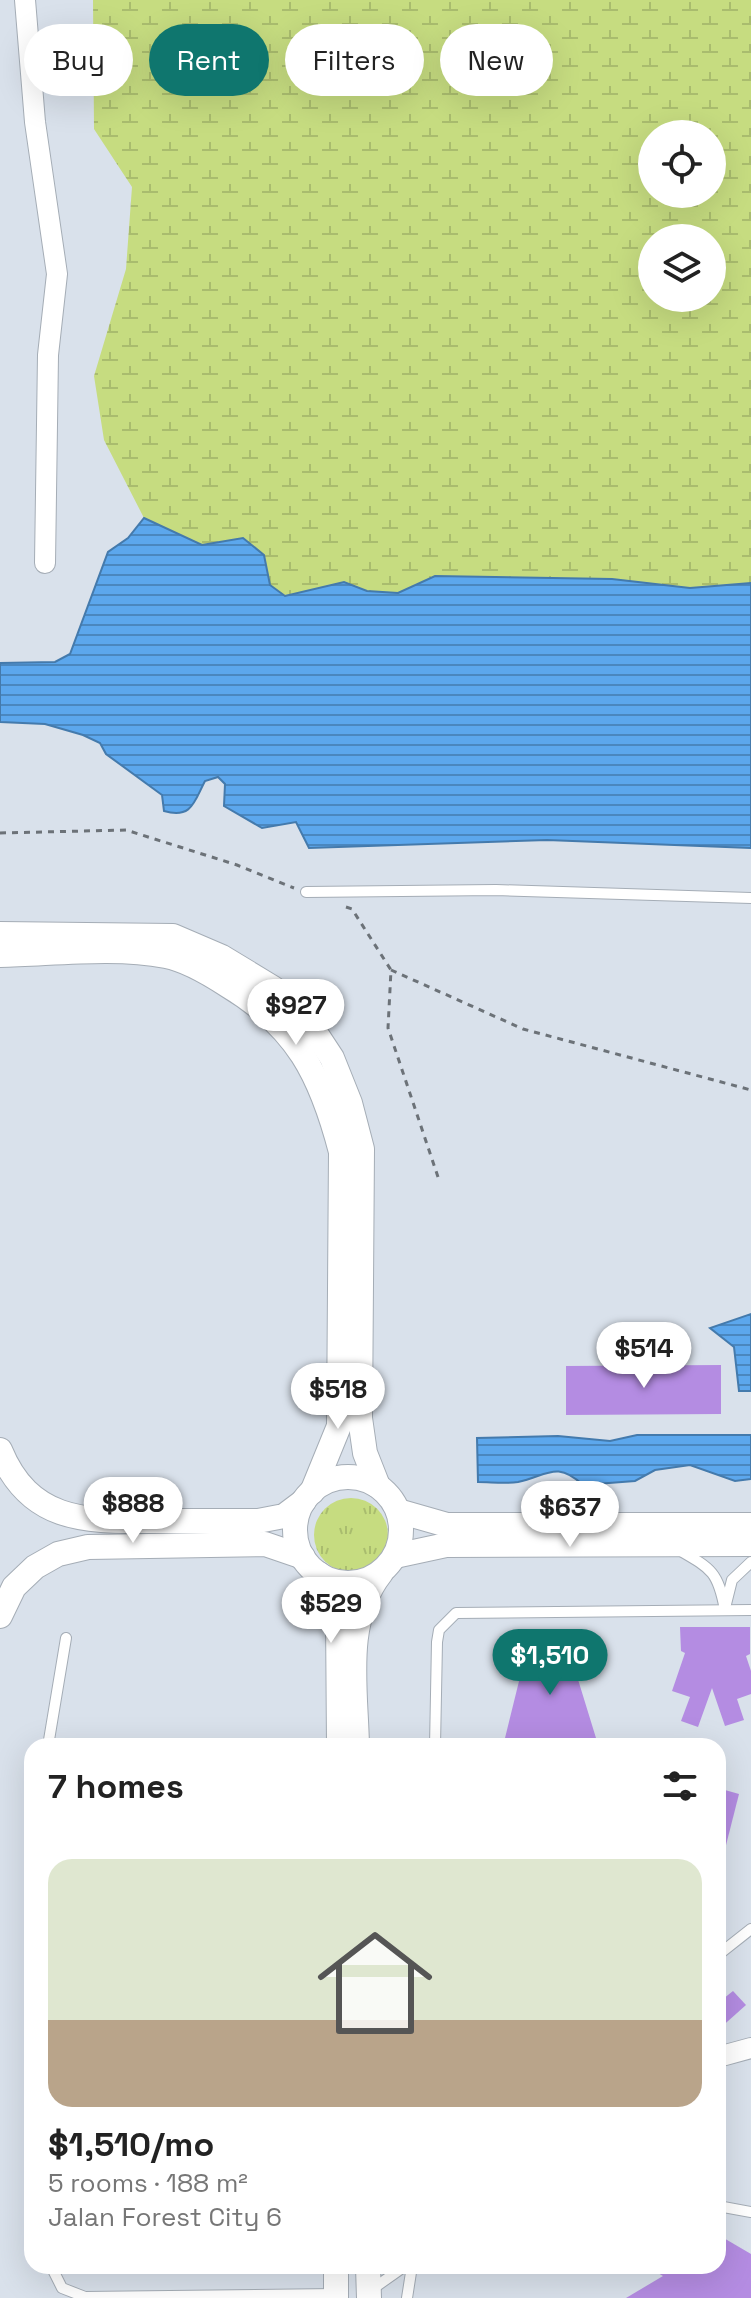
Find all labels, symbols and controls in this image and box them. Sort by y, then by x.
chip: Buy [24,24,133,96]
chip: Rent [149,24,269,96]
chip: Filters [285,24,424,96]
chip: New [440,24,553,96]
map controls [638,120,726,312]
button: locate [638,120,726,208]
button: layers [638,224,726,312]
pin: $927 [249,979,343,1047]
text: $927 [265,988,327,1022]
pin: $514 [597,1322,691,1390]
text: $514 [614,1331,674,1365]
pin: $518 [291,1363,385,1431]
text: $518 [309,1372,367,1406]
pin: $888 [86,1477,180,1545]
pin: $637 [523,1481,617,1549]
text: $888 [102,1486,164,1520]
text: $637 [539,1490,601,1524]
pin: $529 [284,1577,378,1645]
text: $529 [300,1586,362,1620]
pin: $1,510 [485,1629,615,1697]
text: $1,510 [511,1638,589,1672]
icon: filters [658,1764,702,1808]
text: 7 homes [48,1765,184,1808]
icon: home [303,1911,447,2055]
text: $1,510/mo [48,2123,214,2166]
text: 5 rooms · 188 m² [48,2166,248,2200]
text: Jalan Forest City 6 [48,2200,282,2234]

